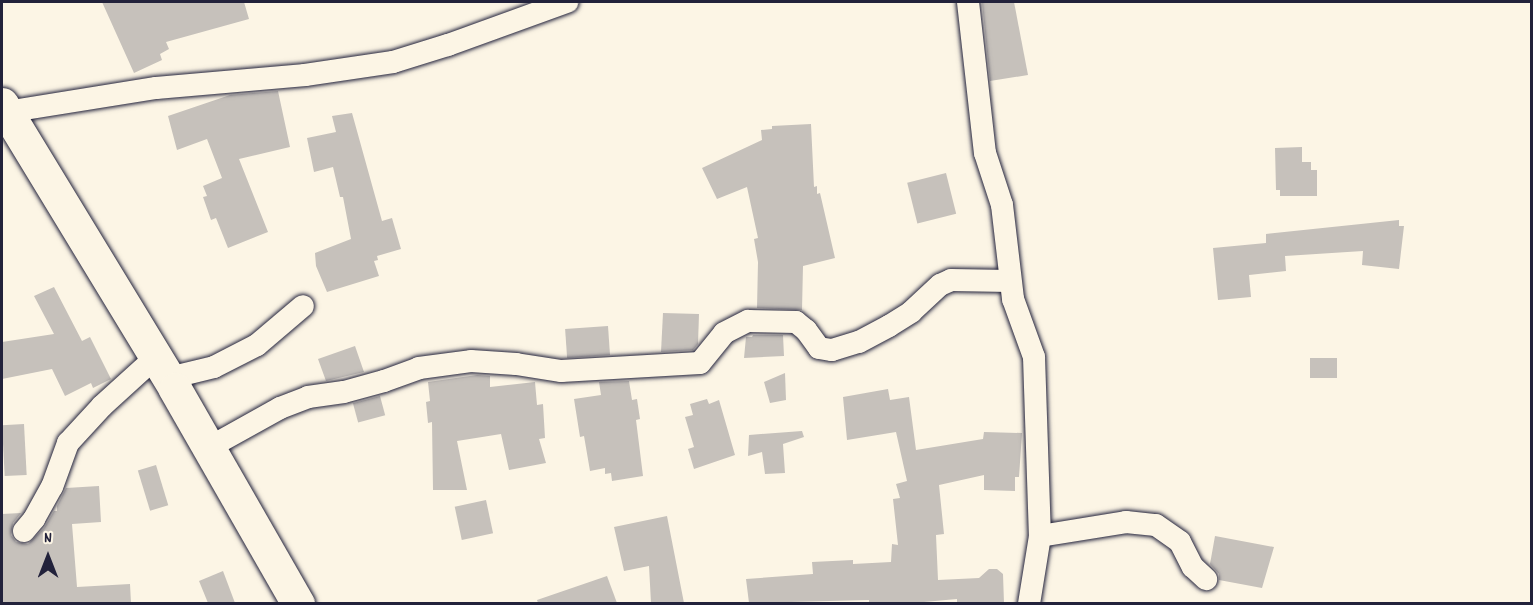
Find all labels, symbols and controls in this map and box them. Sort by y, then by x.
north arrow [18,527,78,587]
text: N [44,527,52,550]

